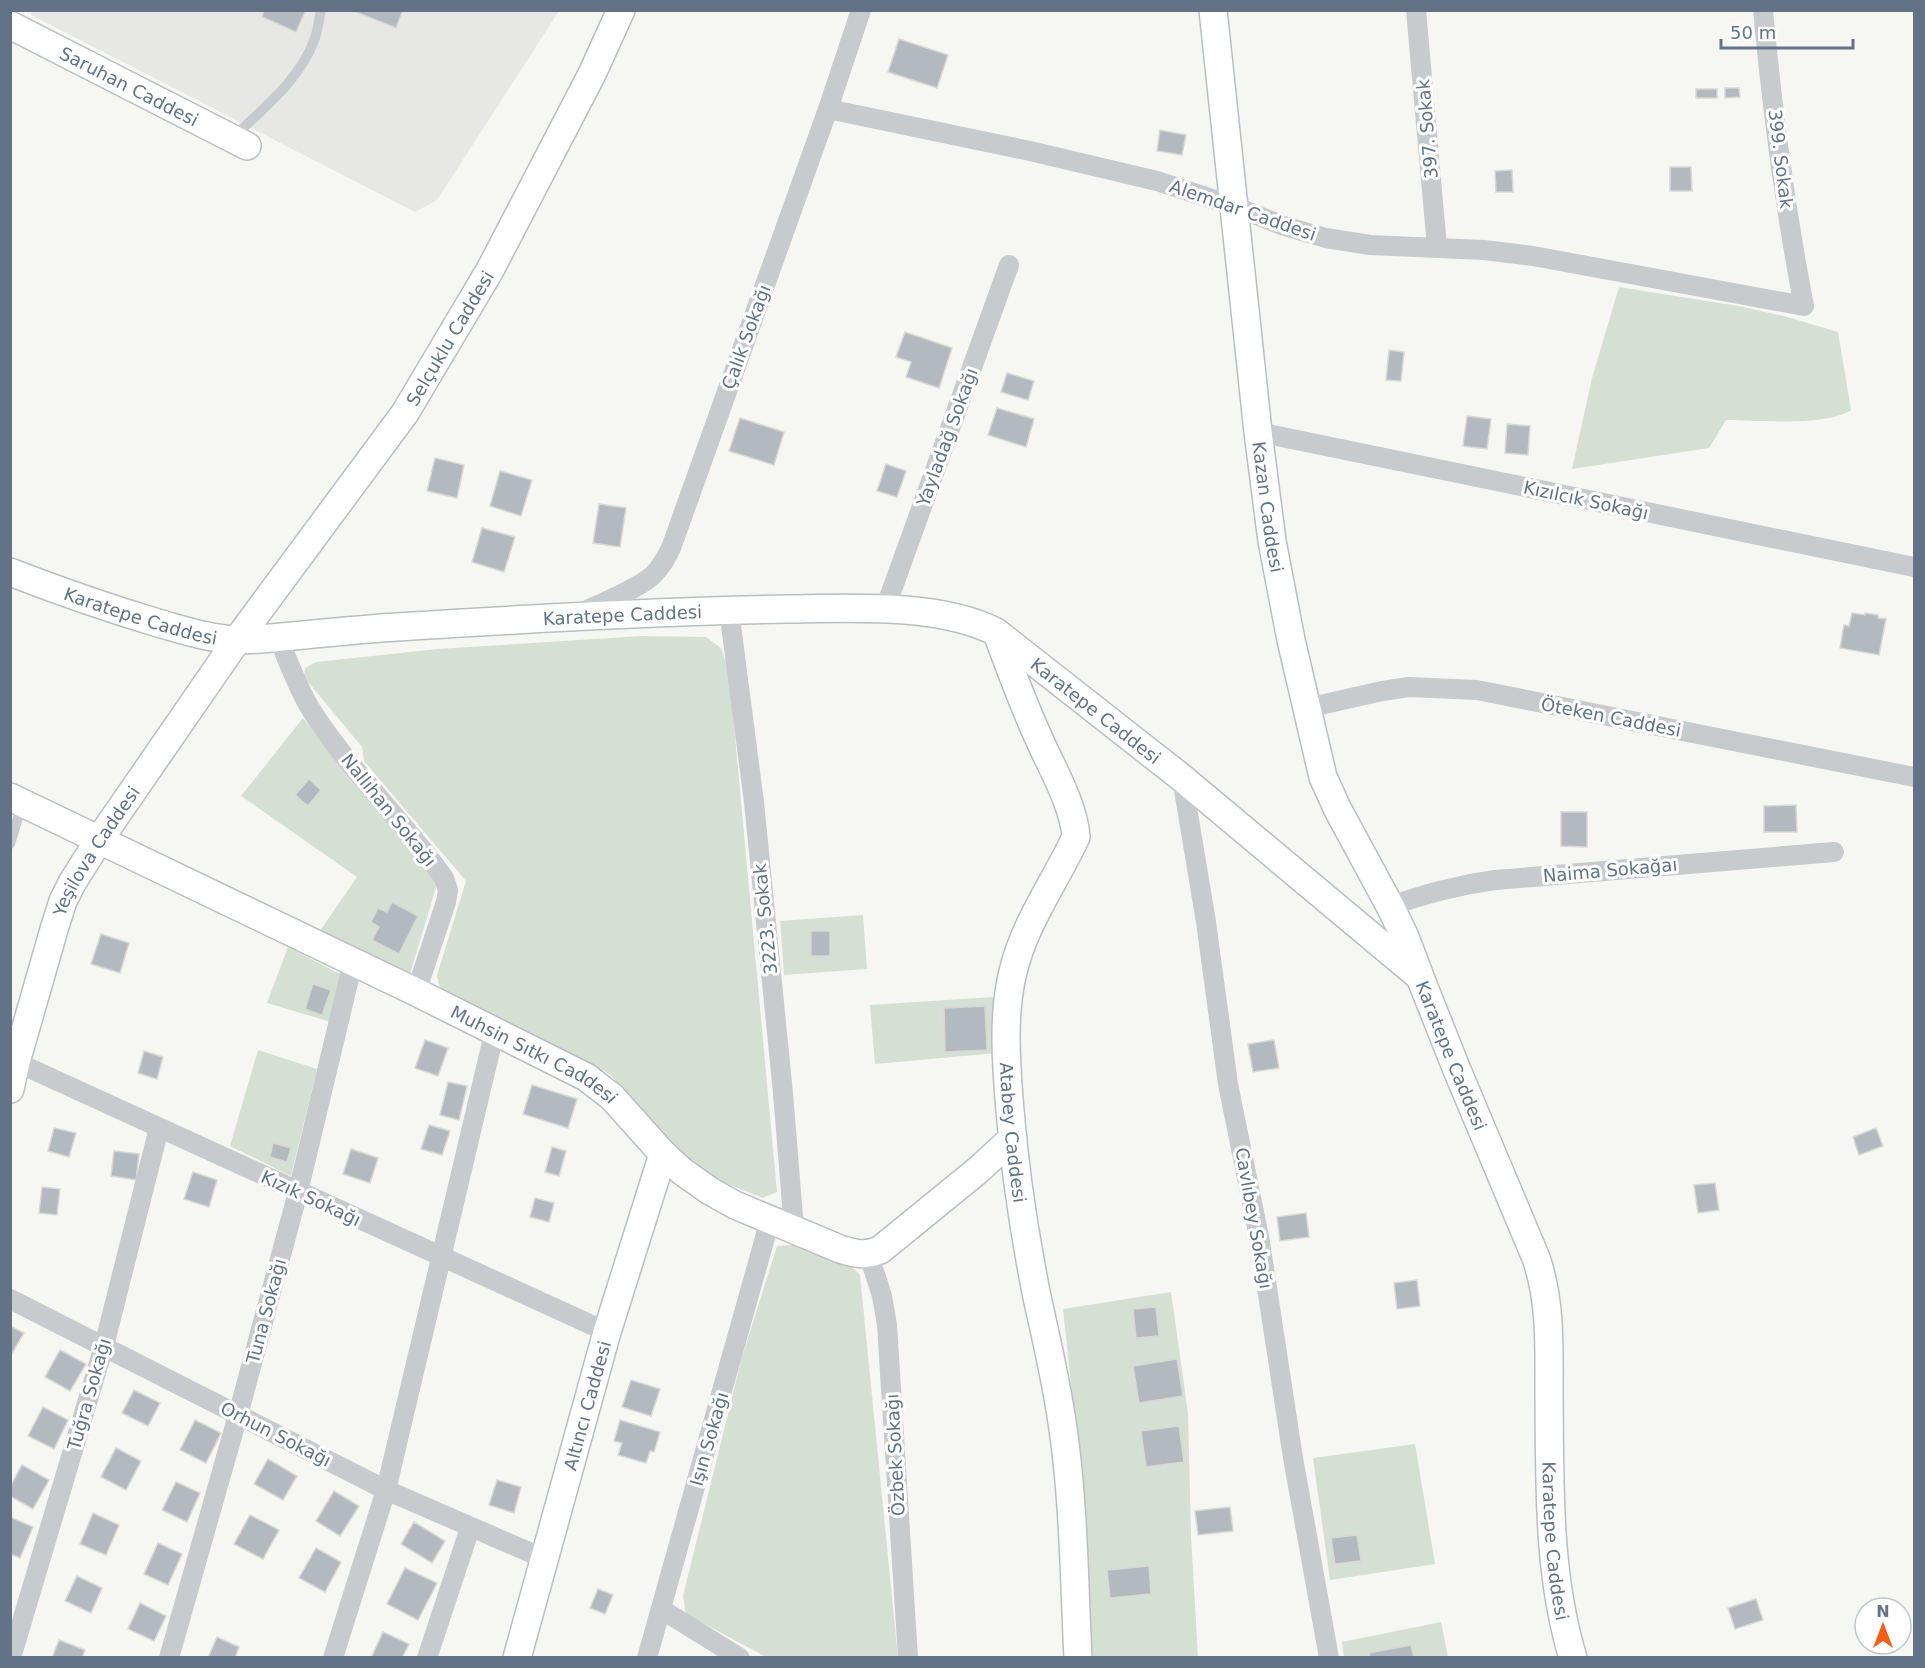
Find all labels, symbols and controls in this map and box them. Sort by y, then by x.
scale bar [1721,12,1853,50]
text: 50 m [1730,22,1776,43]
street label: Saruhan Caddesi [56,42,202,130]
street label: 397. Sokak [1412,78,1442,180]
street label: 399. Sokak [1764,108,1798,210]
street label: Alemdar Caddesi [1167,175,1319,245]
street label: Selçuklu Caddesi [401,267,498,409]
street label: Çalık Sokağı [717,282,775,392]
street label: Yayladağ Sokağı [912,365,982,510]
street label: Kazan Caddesi [1249,440,1288,574]
street label: Kızılcık Sokağı [1522,476,1650,524]
street label: Karatepe Caddesi [61,582,219,648]
street label: Karatepe Caddesi [542,601,702,629]
street label: Karatepe Caddesi [1027,653,1165,768]
street label: Öteken Caddesi [1539,693,1683,741]
street label: Nallıhan Sokağı [337,749,441,871]
street label: Yeşilova Caddesi [48,782,144,920]
street label: Naima Sokağaı [1542,854,1678,886]
street label: 3223. Sokak [749,862,781,975]
street label: Karatepe Caddesi [1412,978,1491,1133]
street label: Muhsin Sıtkı Caddesi [447,1001,623,1107]
street label: Atabey Caddesi [996,1062,1031,1204]
street label: Cavlıbey Sokağı [1231,1146,1277,1290]
street label: Kızık Sokağı [258,1166,364,1230]
street label: Tuna Sokağı [242,1256,290,1367]
street label: Tuğra Sokağı [63,1336,115,1453]
street label: Altıncı Caddesi [559,1338,615,1473]
street label: Işın Sokağı [686,1390,732,1488]
street label: Özbek Sokağı [881,1393,909,1517]
street label: Orhun Sokağı [217,1397,335,1471]
street label: Karatepe Caddesi [1539,1461,1574,1622]
north arrow [1853,1596,1913,1656]
text: N [1876,1602,1890,1621]

